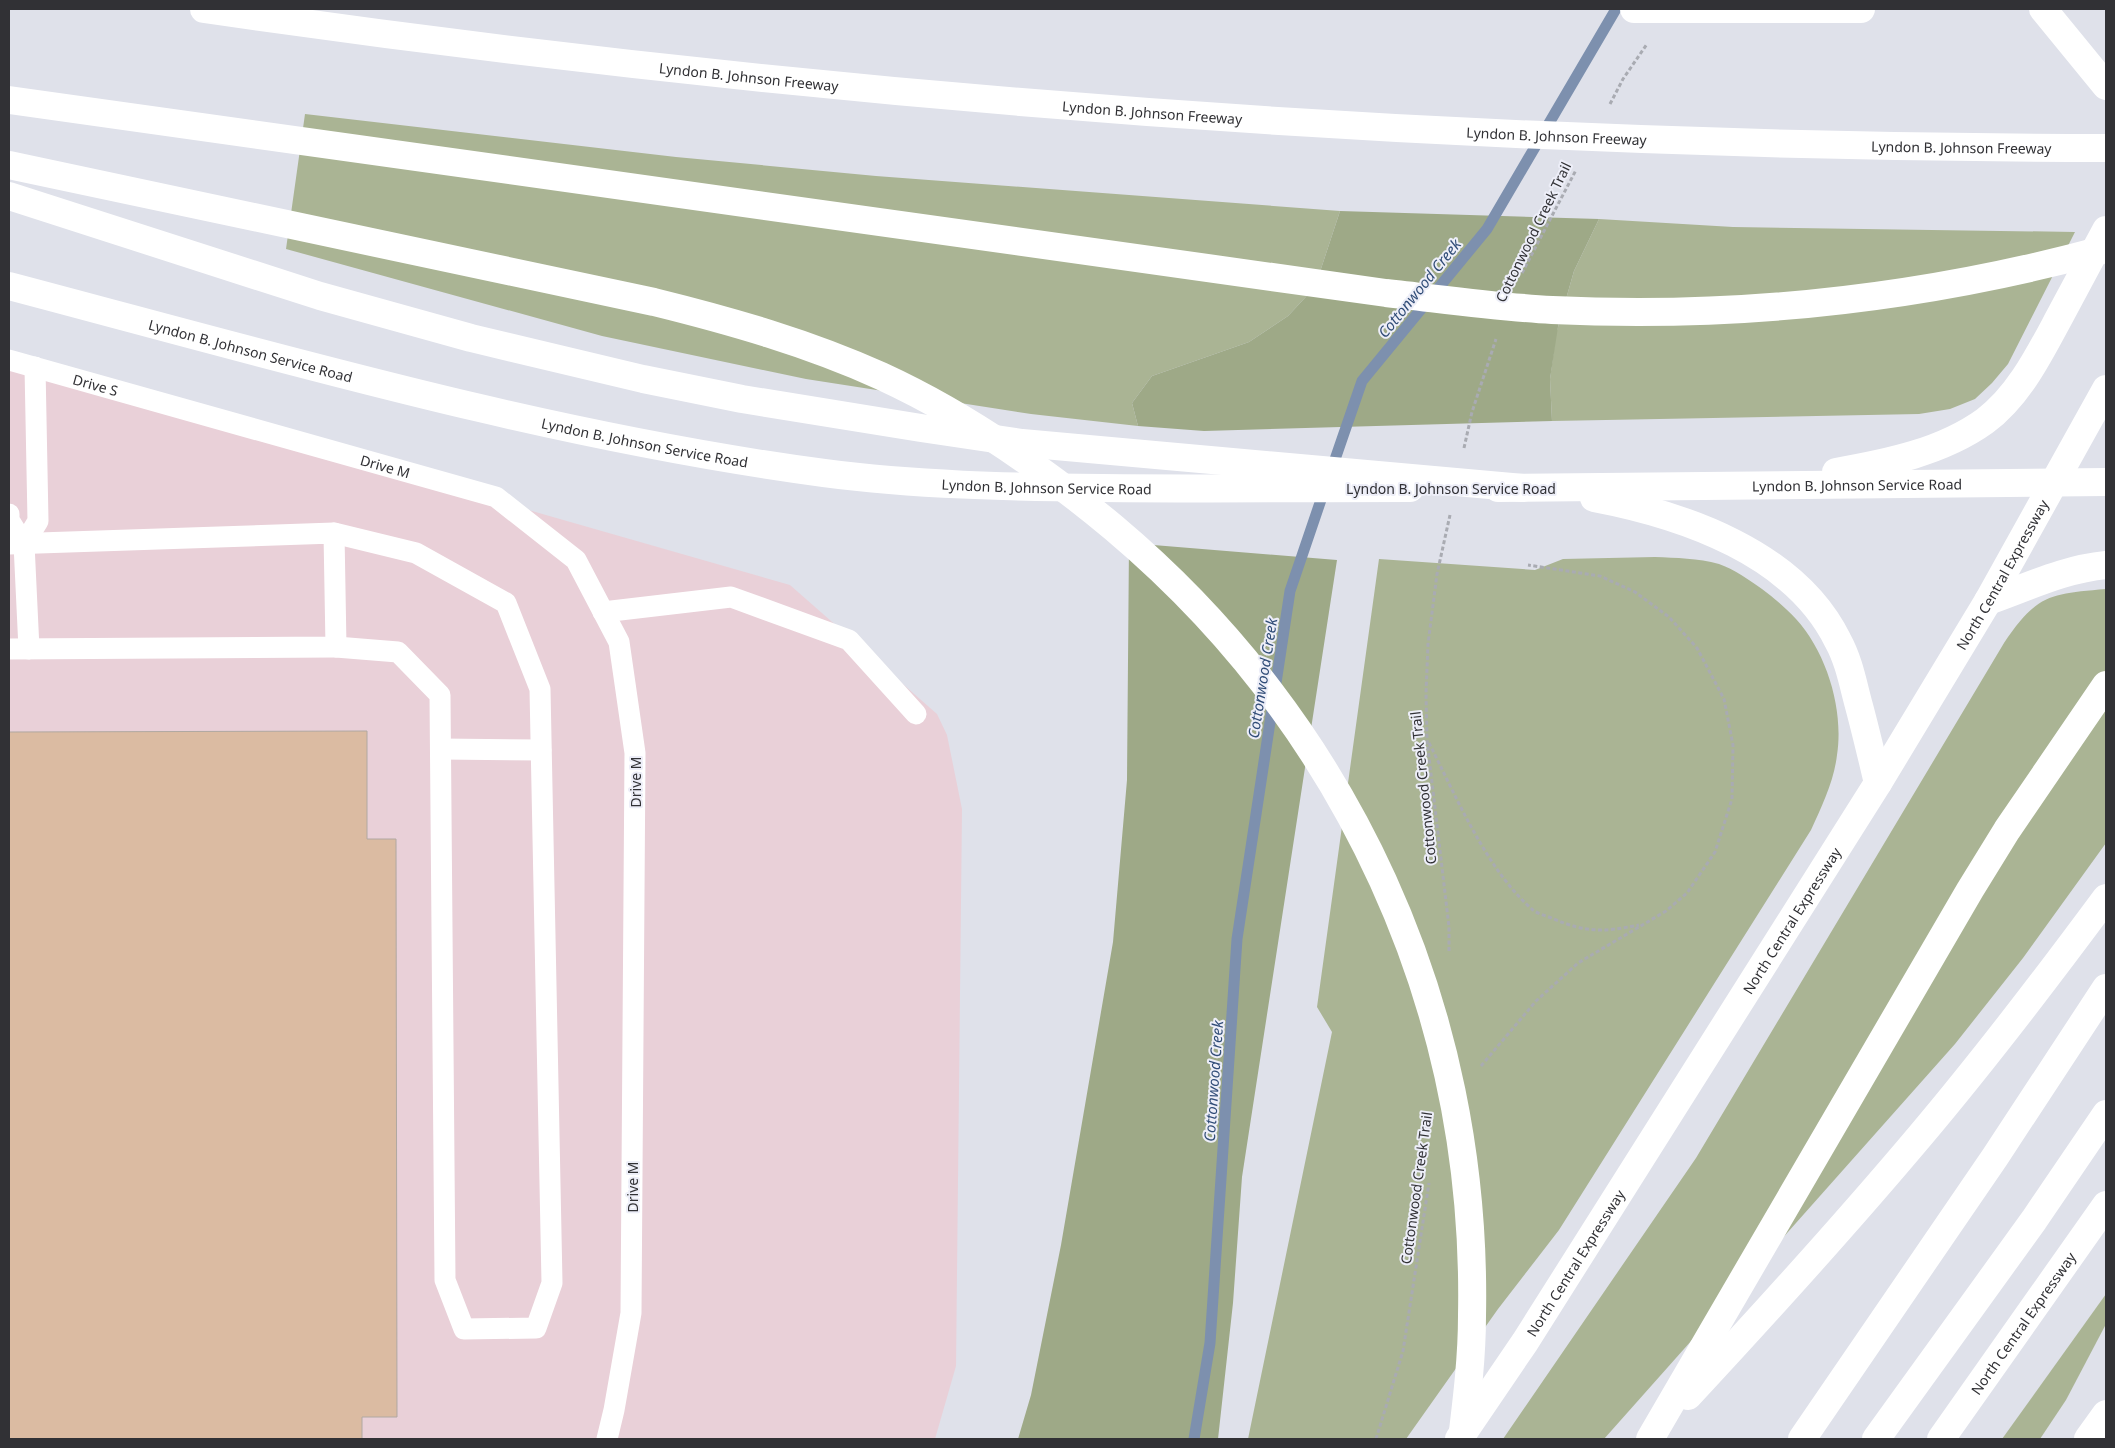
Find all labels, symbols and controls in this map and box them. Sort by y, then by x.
street label: Lyndon B. Johnson Freeway [658,58,840,95]
street label: Lyndon B. Johnson Freeway [1062,96,1244,128]
street label: Lyndon B. Johnson Freeway [1466,122,1648,149]
street label: Lyndon B. Johnson Freeway [1871,136,2052,157]
street label: Cottonwood Creek Trail [1491,159,1575,305]
water label: Cottonwood Creek [1373,234,1465,342]
street label: Lyndon B. Johnson Service Road [146,314,355,386]
street label: Drive S [71,369,121,400]
street label: Lyndon B. Johnson Service Road [540,413,750,471]
street label: Drive M [358,450,413,482]
street label: Lyndon B. Johnson Service Road [941,474,1152,498]
street label: Lyndon B. Johnson Service Road [1752,474,1962,495]
street label: Lyndon B. Johnson Service Road [1346,479,1556,498]
street label: North Central Expressway [1951,495,2053,653]
water label: Cottonwood Creek [1243,616,1281,740]
street label: Cottonwood Creek Trail [1406,711,1440,865]
street label: Drive M [626,757,645,807]
street label: North Central Expressway [1738,843,1845,997]
water label: Cottonwood Creek [1199,1019,1227,1142]
street label: Cottonwood Creek Trail [1396,1111,1436,1265]
street label: Drive M [623,1162,642,1212]
street label: North Central Expressway [1522,1185,1629,1340]
street label: North Central Expressway [1966,1247,2080,1398]

